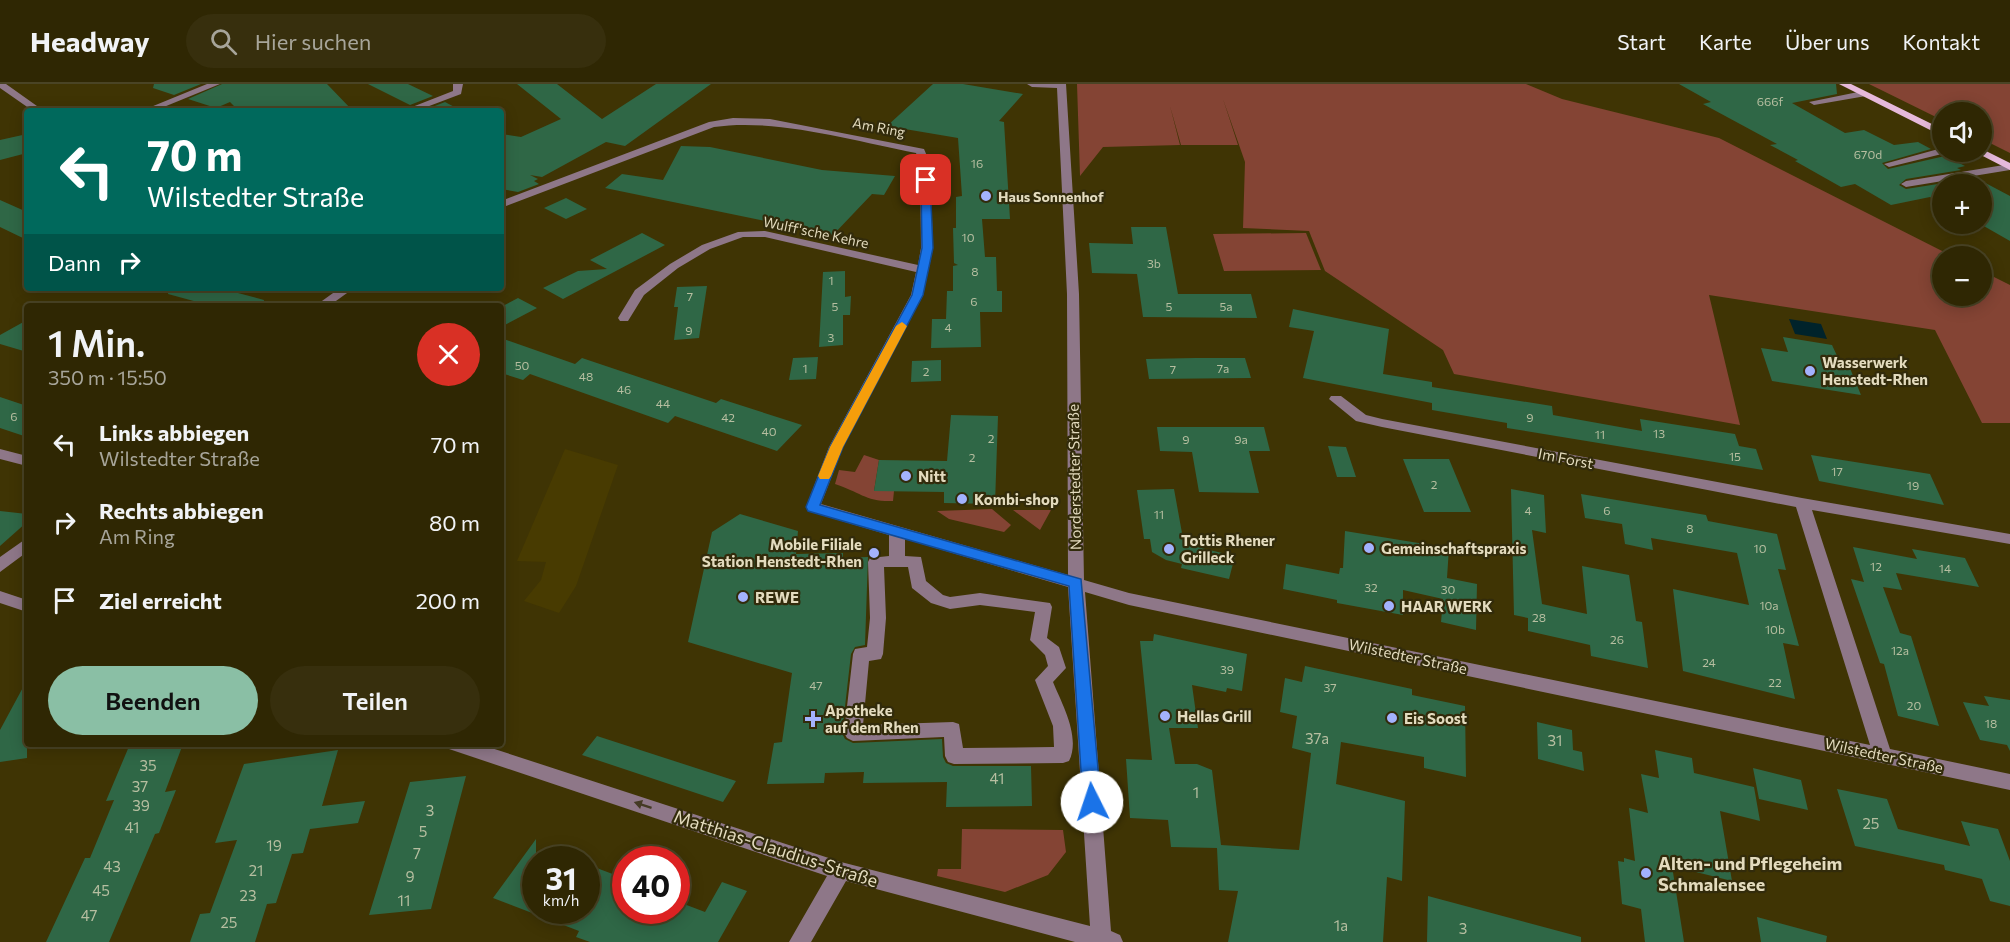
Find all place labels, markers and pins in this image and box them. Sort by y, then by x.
pin [900,154,951,205]
place label: Haus Sonnenhof [998,188,1104,205]
marker: Haus Sonnenhof [979,189,993,203]
place label: Wasserwerk Henstedt-Rhen [1822,353,1928,388]
marker: Wasserwerk Henstedt-Rhen [1803,364,1817,378]
place label: Nitt [918,467,946,485]
marker: Nitt [899,469,913,483]
place label: Kombi-shop [974,490,1059,508]
marker: Kombi-shop [955,492,969,506]
place label: Tottis Rhener Grilleck [1181,531,1275,566]
place label: Mobile Filiale Station Henstedt-Rhen [702,535,862,570]
place label: Gemeinschaftspraxis [1381,539,1526,557]
marker: Gemeinschaftspraxis [1362,541,1376,555]
marker: Tottis Rhener Grilleck [1162,542,1176,556]
marker: Mobile Filiale Station Henstedt-Rhen [867,546,881,560]
place label: REWE [755,588,799,606]
marker: REWE [736,590,750,604]
place label: HAAR WERK [1401,597,1493,615]
marker: HAAR WERK [1382,599,1396,613]
place label: Apotheke auf dem Rhen [825,701,919,736]
place label: Hellas Grill [1177,707,1252,725]
marker: Hellas Grill [1158,709,1172,723]
place label: Eis Soost [1404,709,1467,727]
marker: Eis Soost [1385,711,1399,725]
marker: Apotheke auf dem Rhen [806,712,820,726]
place label: Alten- und Pflegeheim Schmalensee [1658,852,1842,895]
marker: Alten- und Pflegeheim Schmalensee [1639,866,1653,880]

